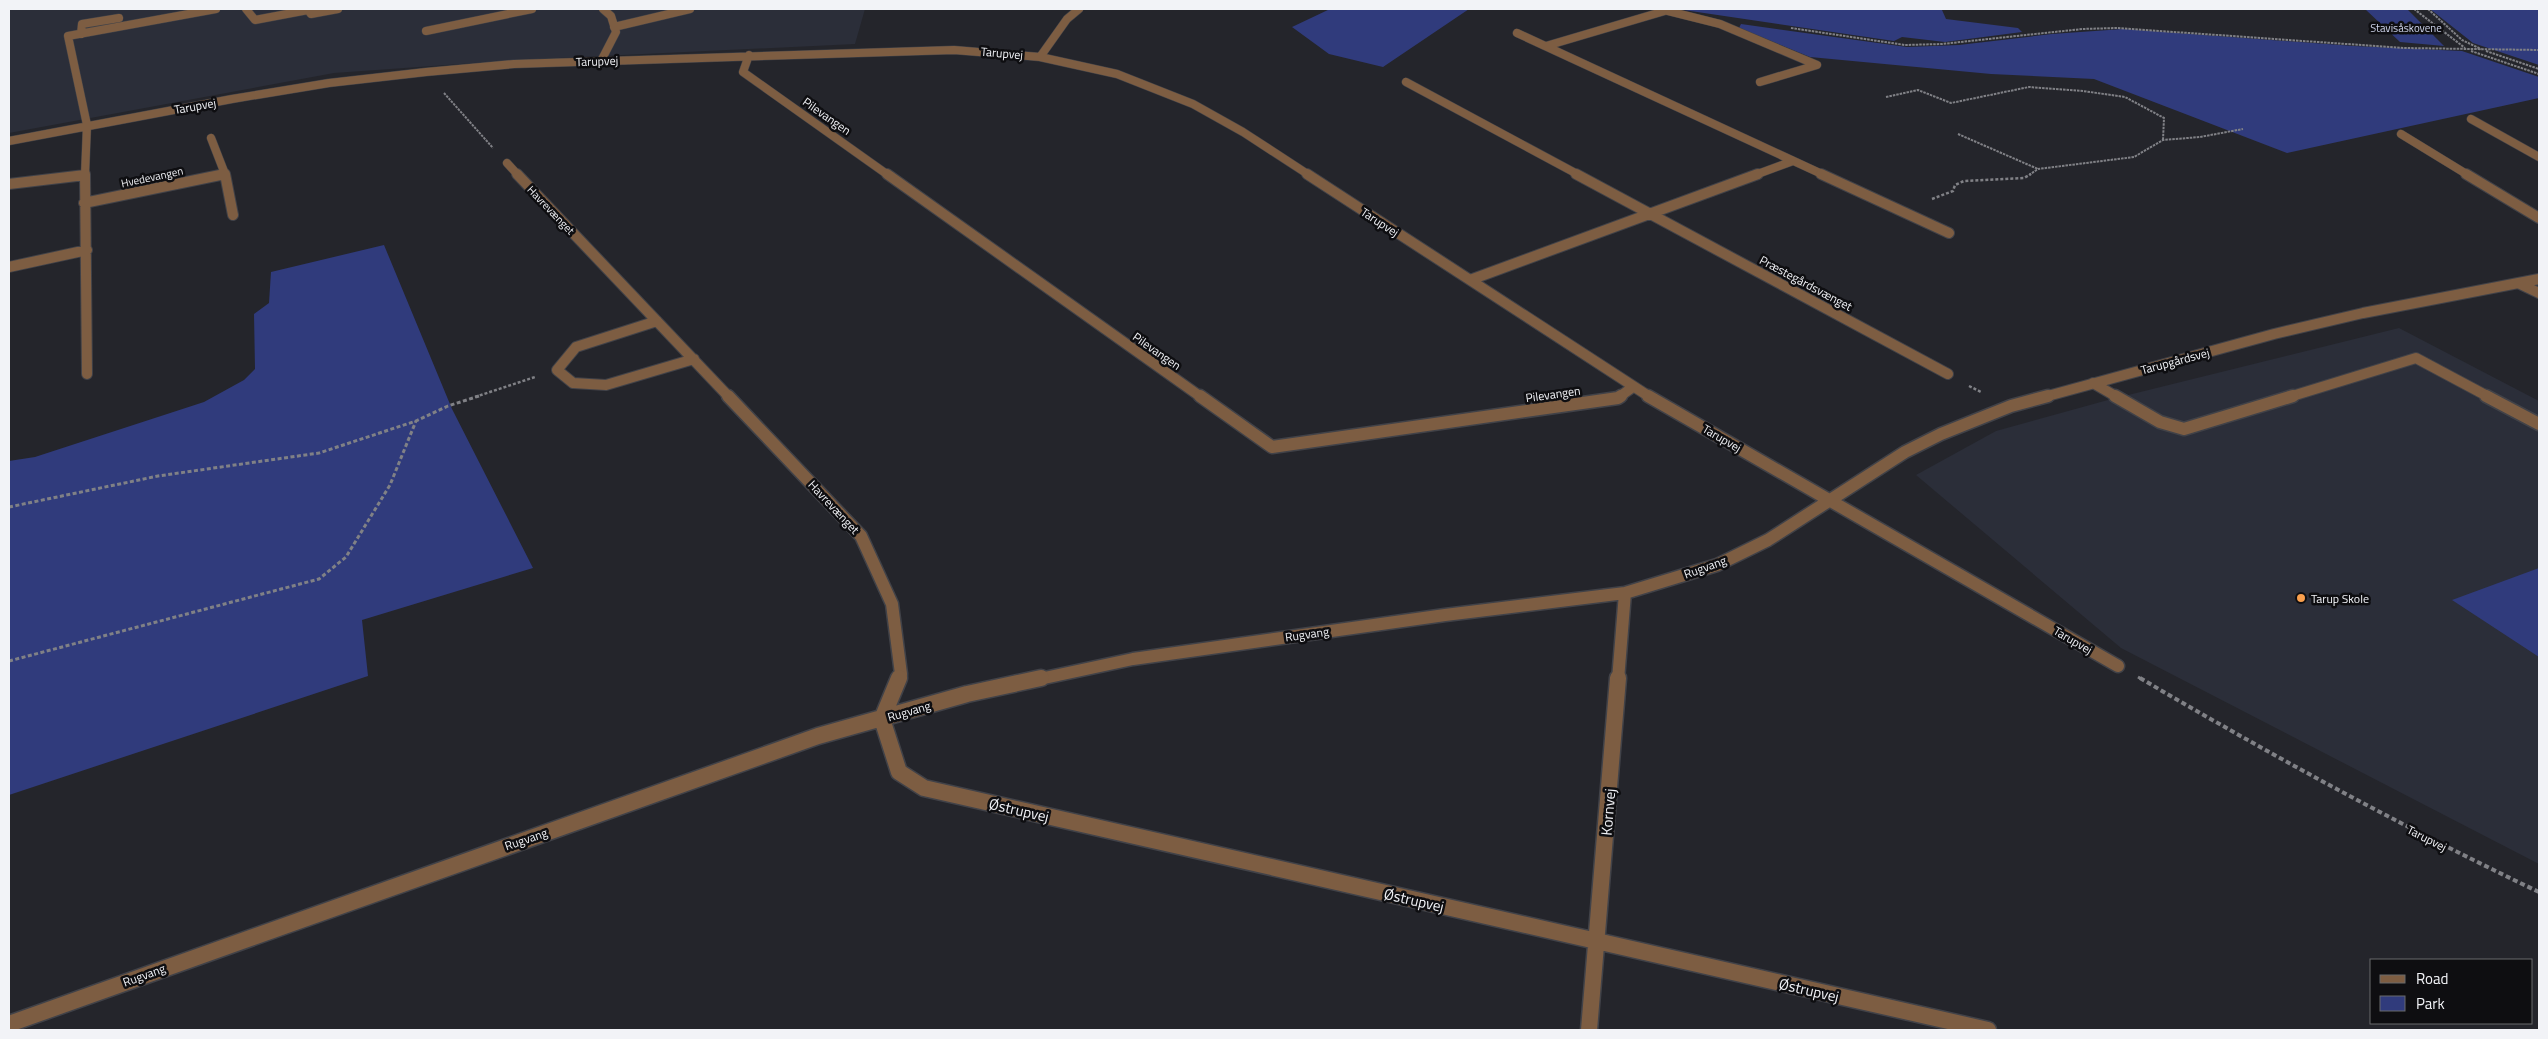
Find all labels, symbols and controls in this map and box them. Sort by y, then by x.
park label: Stavisåskovene [2370,20,2442,36]
street label: Tarupvej [980,42,1024,64]
street label: Tarupvej [575,51,619,71]
street label: Pilevangen [799,92,855,140]
street label: Tarupvej [172,93,218,119]
street label: Hvedevangen [119,163,185,191]
street label: Havrevænget [524,182,578,238]
street label: Tarupvej [1357,202,1403,242]
street label: Præstegårdsvænget [1756,250,1857,316]
street label: Pilevangen [1129,327,1185,375]
street label: Tarupgårdsvej [2138,343,2212,379]
street label: Pilevangen [1524,381,1582,407]
street label: Tarupvej [1699,419,1745,457]
street label: Havrevænget [804,476,865,539]
street label: Rugvang [1681,551,1729,583]
place label: Tarup Skole [2311,589,2369,608]
marker: Tarup Skole [2295,592,2307,604]
street label: Tarupvej [2050,621,2096,659]
street label: Rugvang [1284,622,1330,646]
street label: Rugvang [885,696,933,726]
street label: Kornvej [1594,787,1622,837]
street label: Østrupvej [987,792,1051,828]
street label: Tarupvej [2404,820,2450,856]
street label: Rugvang [502,823,550,855]
street label: Østrupvej [1382,882,1446,918]
street label: Rugvang [120,959,168,991]
legend [2370,959,2533,1024]
text: Road [2416,967,2448,990]
street label: Østrupvej [1777,972,1841,1008]
text: Park [2416,992,2445,1015]

